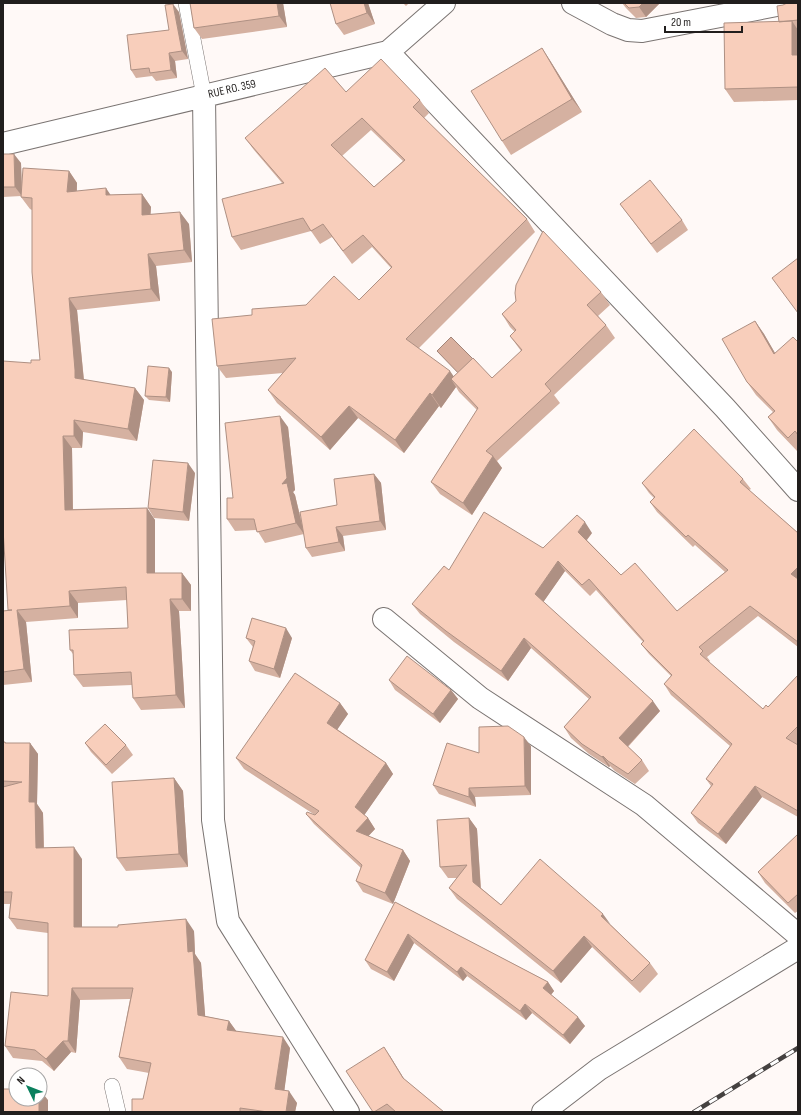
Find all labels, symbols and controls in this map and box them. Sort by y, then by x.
scale bar [665,8,742,34]
text: 20 m [671,15,691,30]
street label: RUE RO. 359 [207,76,257,102]
north arrow [8,1067,48,1107]
text: N [14,1074,28,1087]

